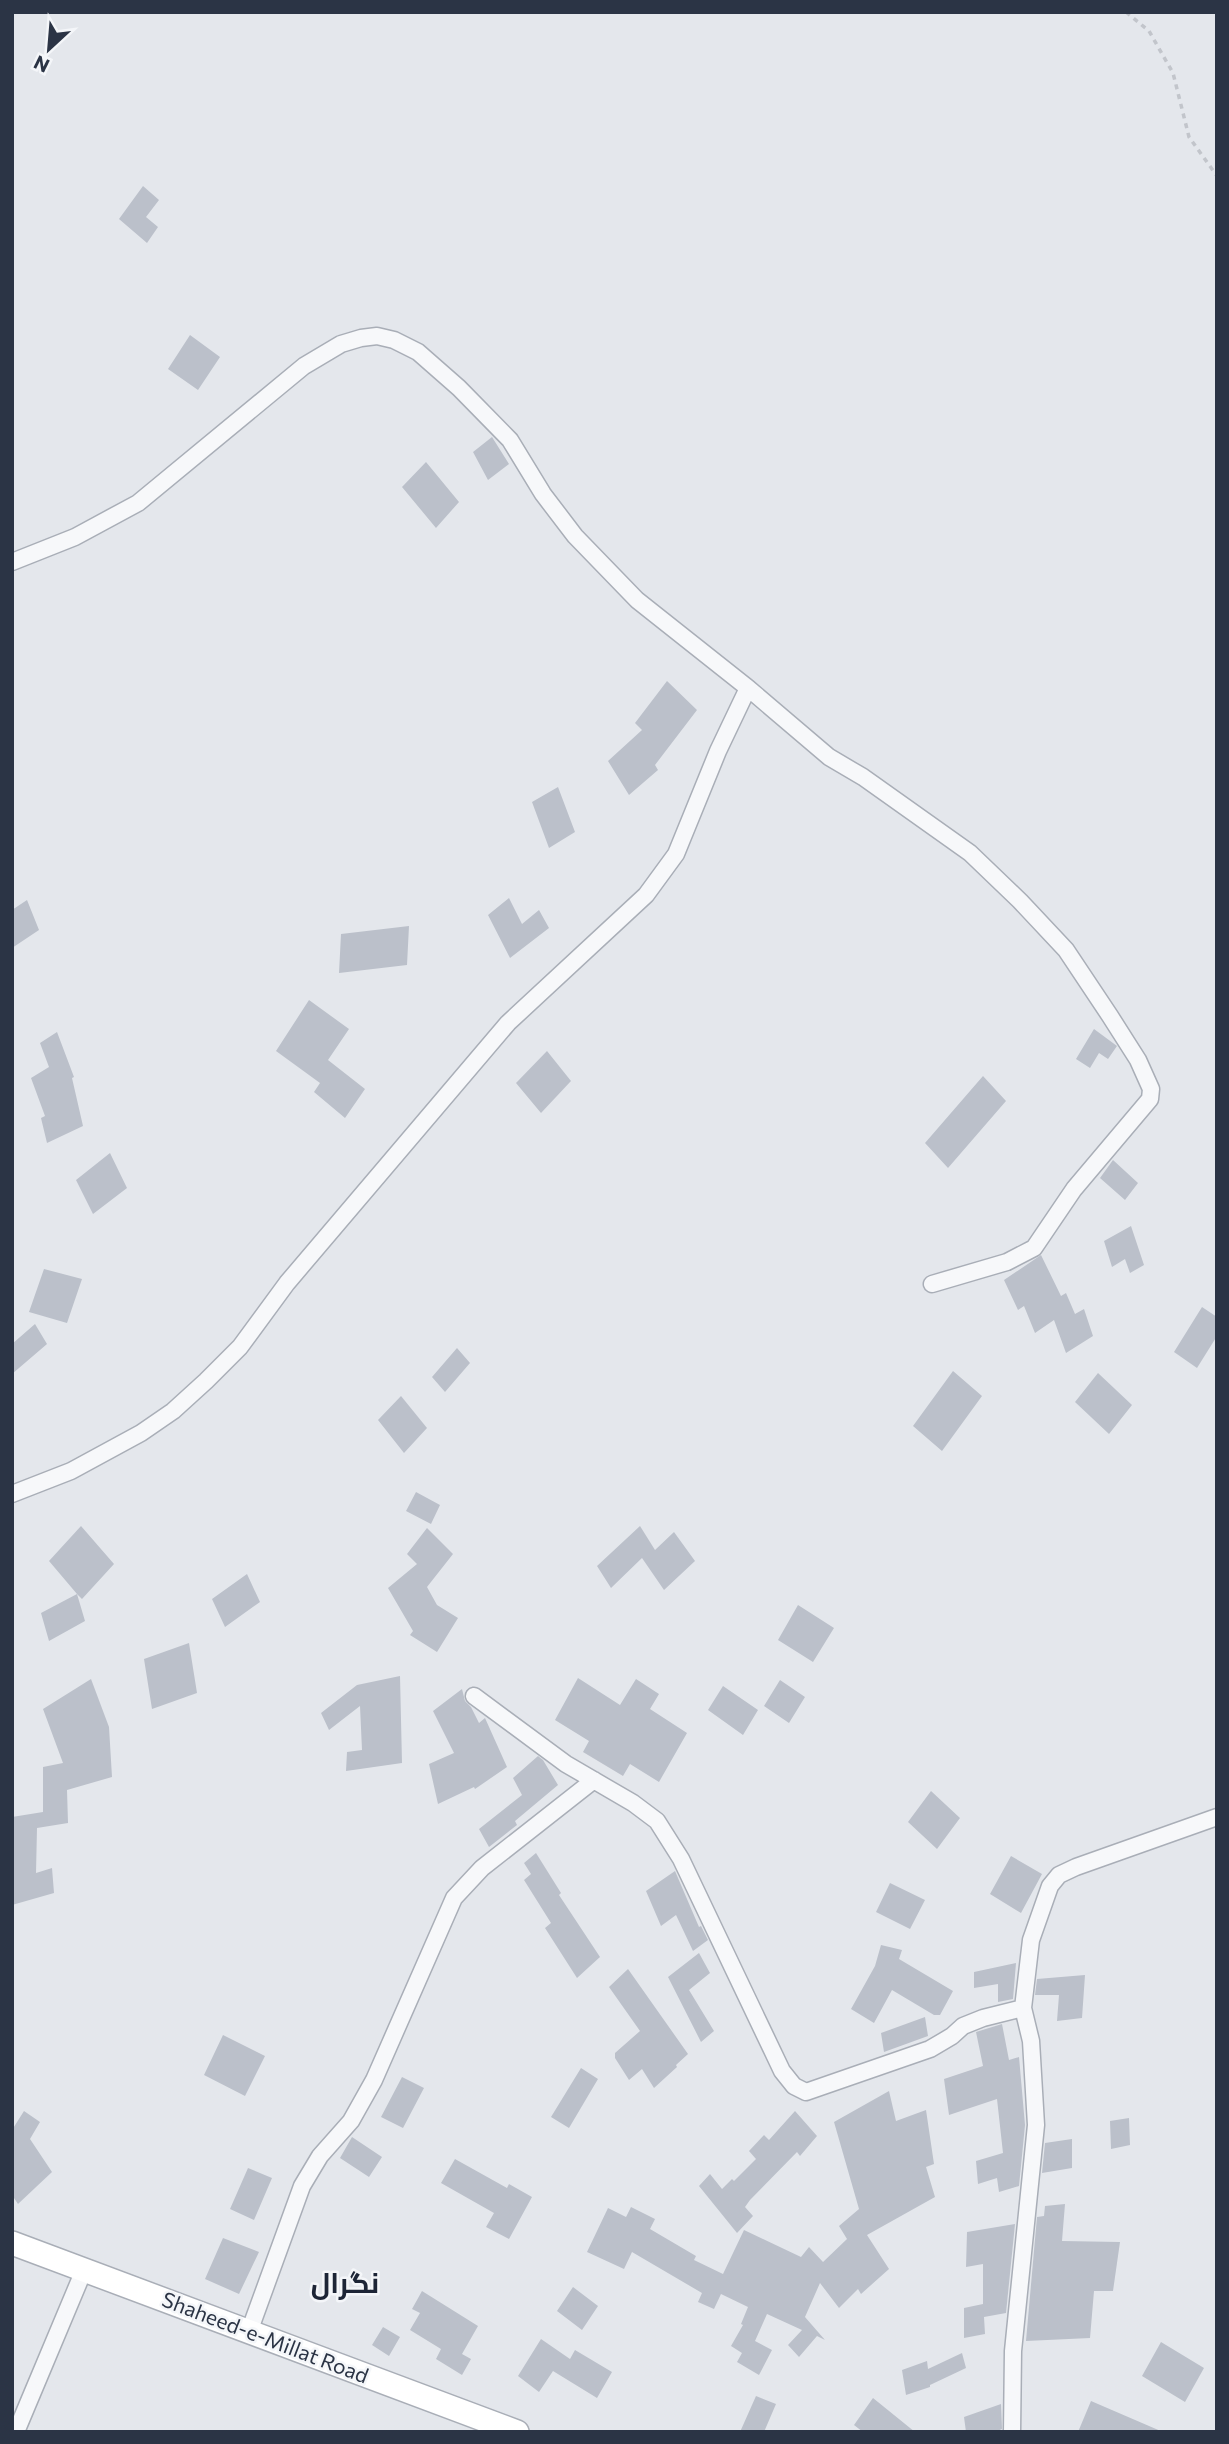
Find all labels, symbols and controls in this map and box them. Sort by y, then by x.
north arrow [14,14,84,84]
text: N [30,51,53,78]
district label: نگرال [311,2265,379,2300]
street label: Shaheed-e-Millat Road [159,2286,372,2388]

